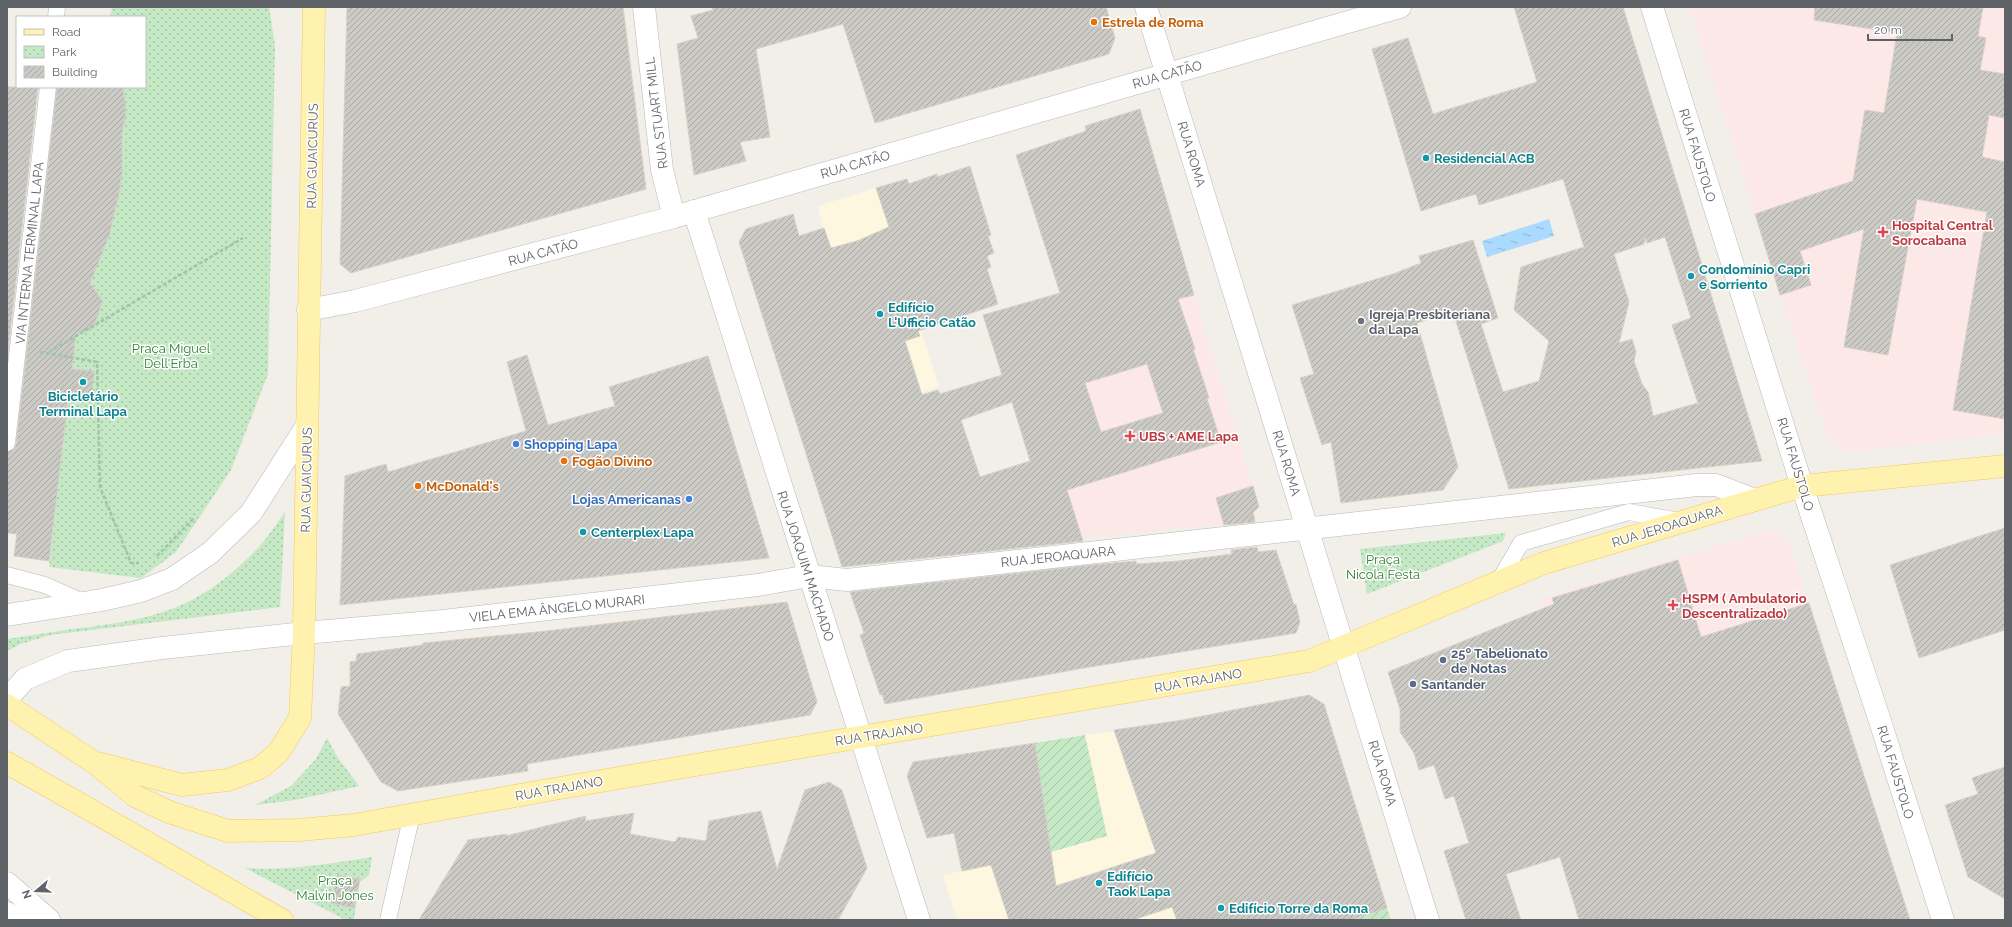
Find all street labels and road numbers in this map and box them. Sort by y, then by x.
street label: RUA STUART MILL [642,56,671,170]
street label: RUA CATÃO [1131,57,1204,92]
street label: RUA GUAICURUS [304,103,321,209]
street label: RUA FAUSTOLO [1676,107,1719,204]
street label: RUA ROMA [1174,119,1209,189]
street label: RUA CATÃO [819,147,892,182]
street label: VIA INTERNA TERMINAL LAPA [12,161,47,345]
street label: RUA CATÃO [507,236,580,269]
street label: RUA FAUSTOLO [1774,416,1817,513]
street label: RUA GUAICURUS [298,427,315,533]
street label: RUA ROMA [1269,428,1304,498]
street label: RUA JOAQUIM MACHADO [774,489,837,643]
street label: RUA JEROAQUARA [1610,502,1725,550]
street label: RUA JEROAQUARA [1000,543,1116,570]
street label: VIELA EMA ÂNGELO MURARI [469,592,646,625]
street label: RUA TRAJANO [1153,665,1243,696]
street label: RUA TRAJANO [834,720,924,749]
street label: RUA FAUSTOLO [1874,724,1917,821]
street label: RUA ROMA [1365,738,1400,808]
street label: RUA TRAJANO [514,773,604,804]

